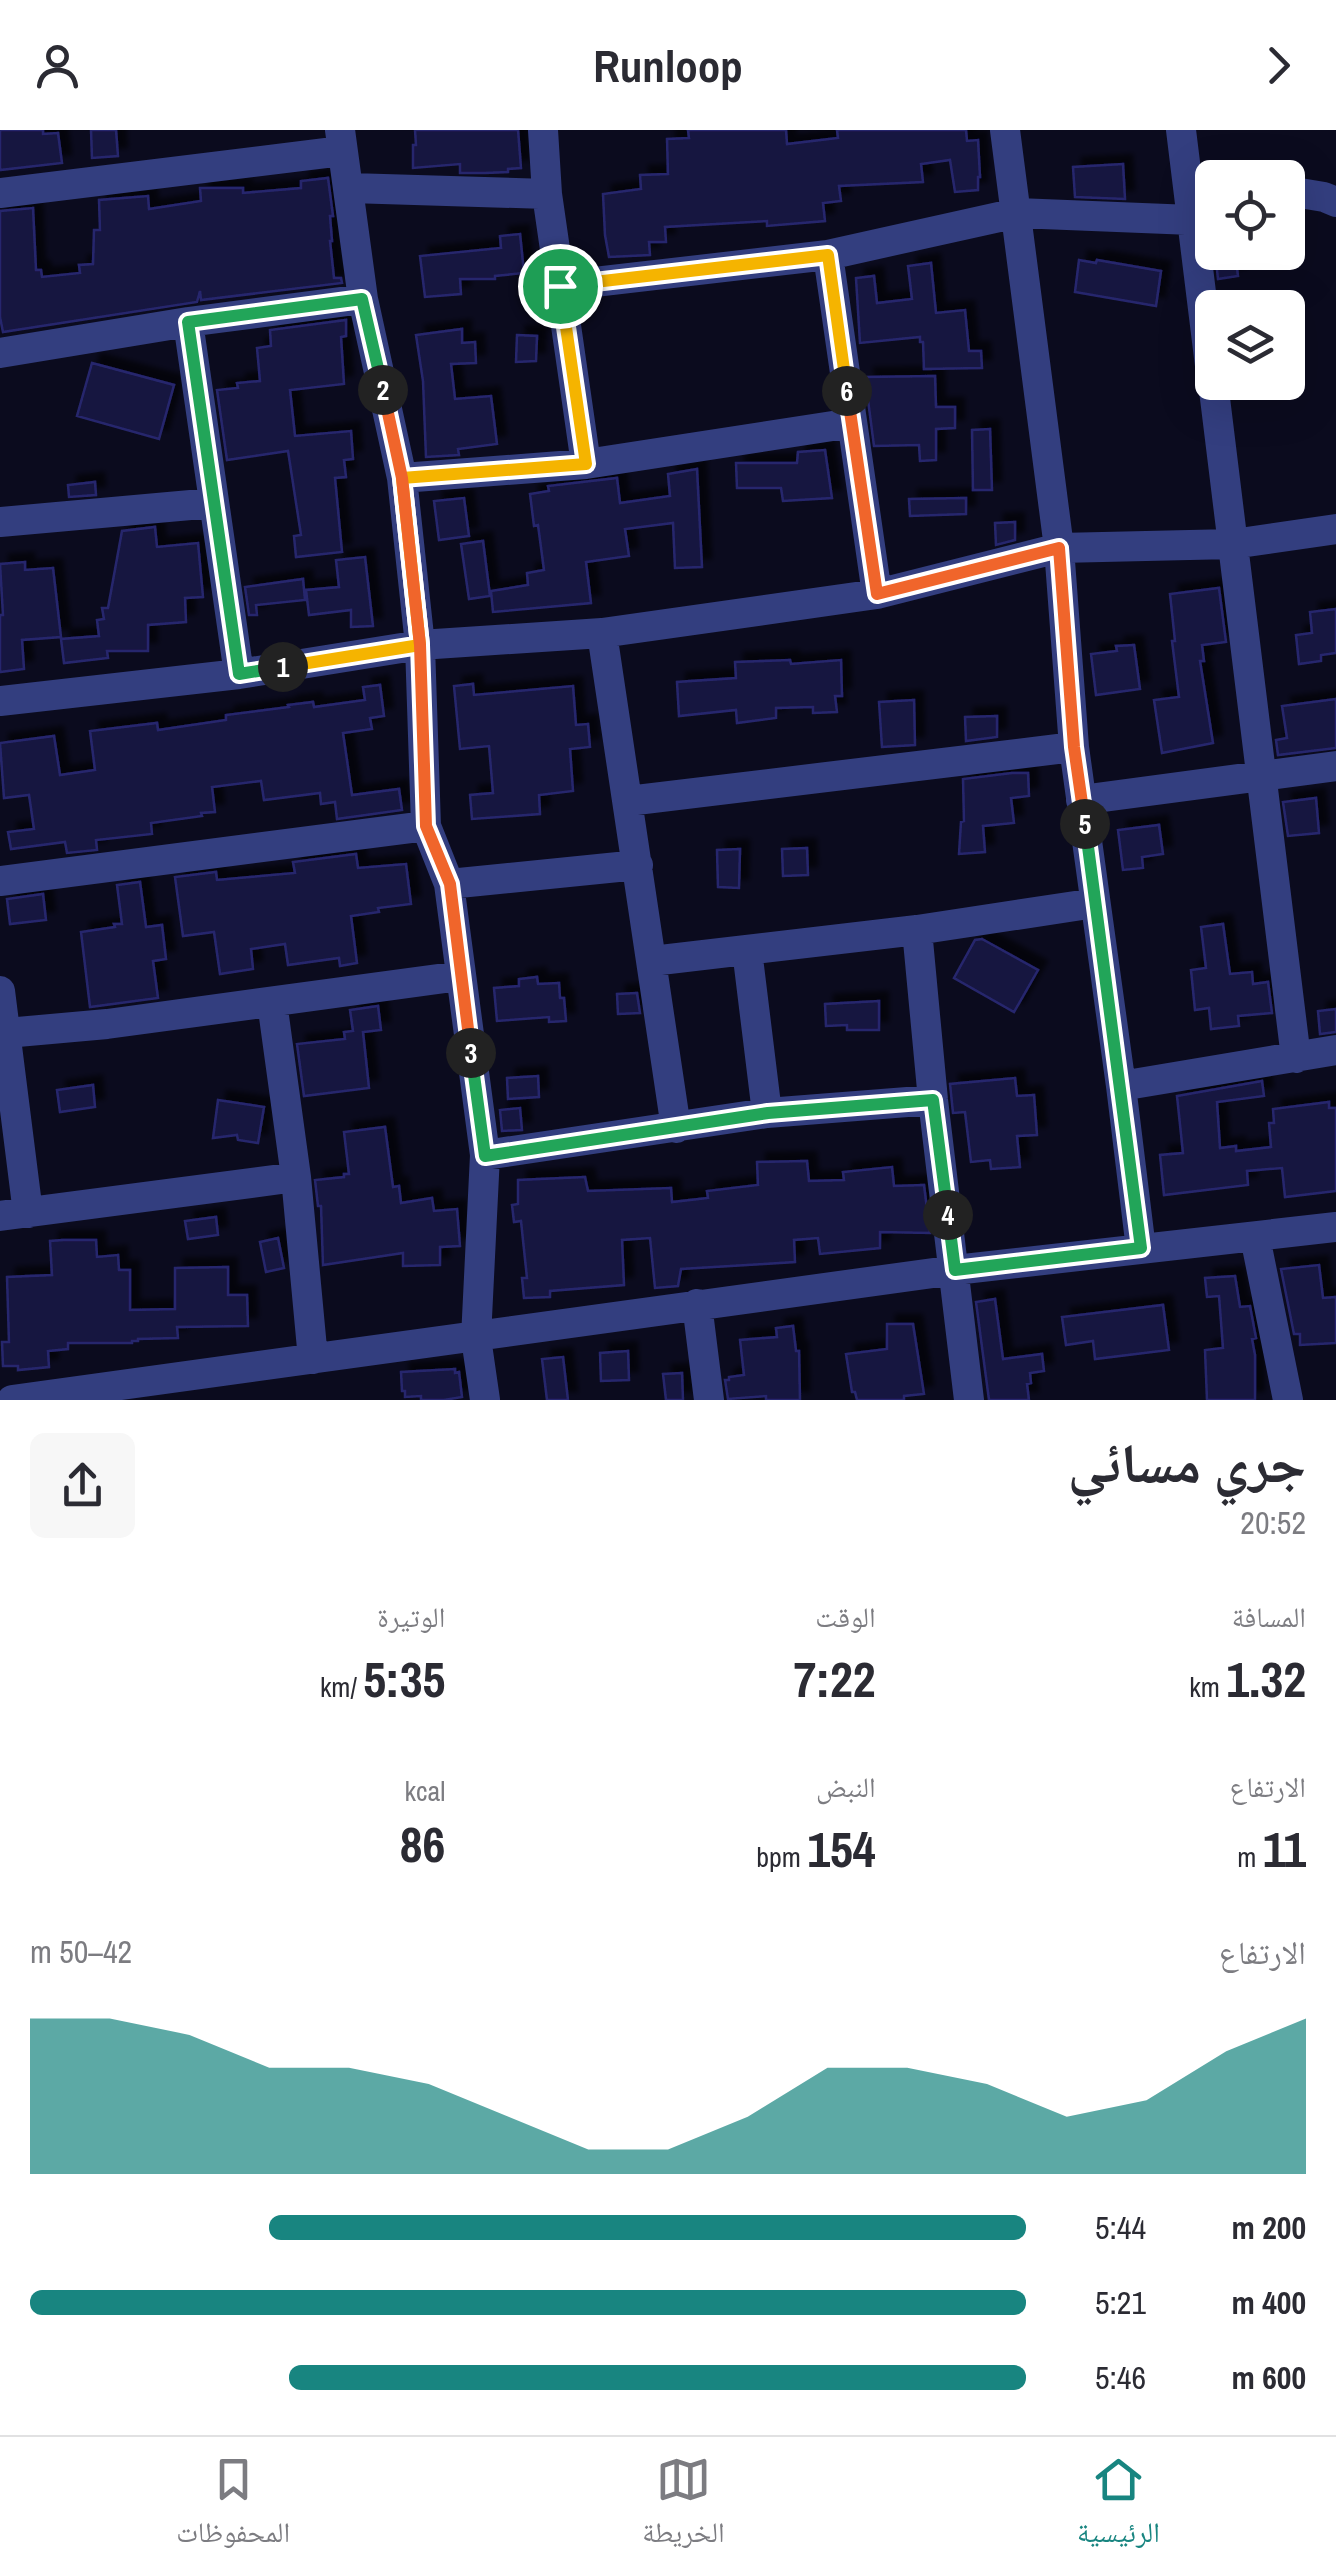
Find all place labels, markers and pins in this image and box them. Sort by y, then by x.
pin [518,244,603,329]
pin: 2 [358,365,408,415]
pin: 6 [822,366,872,416]
pin: 1 [258,642,308,692]
pin: 5 [1060,799,1110,849]
pin: 3 [446,1028,496,1078]
pin: 4 [923,1190,973,1240]

